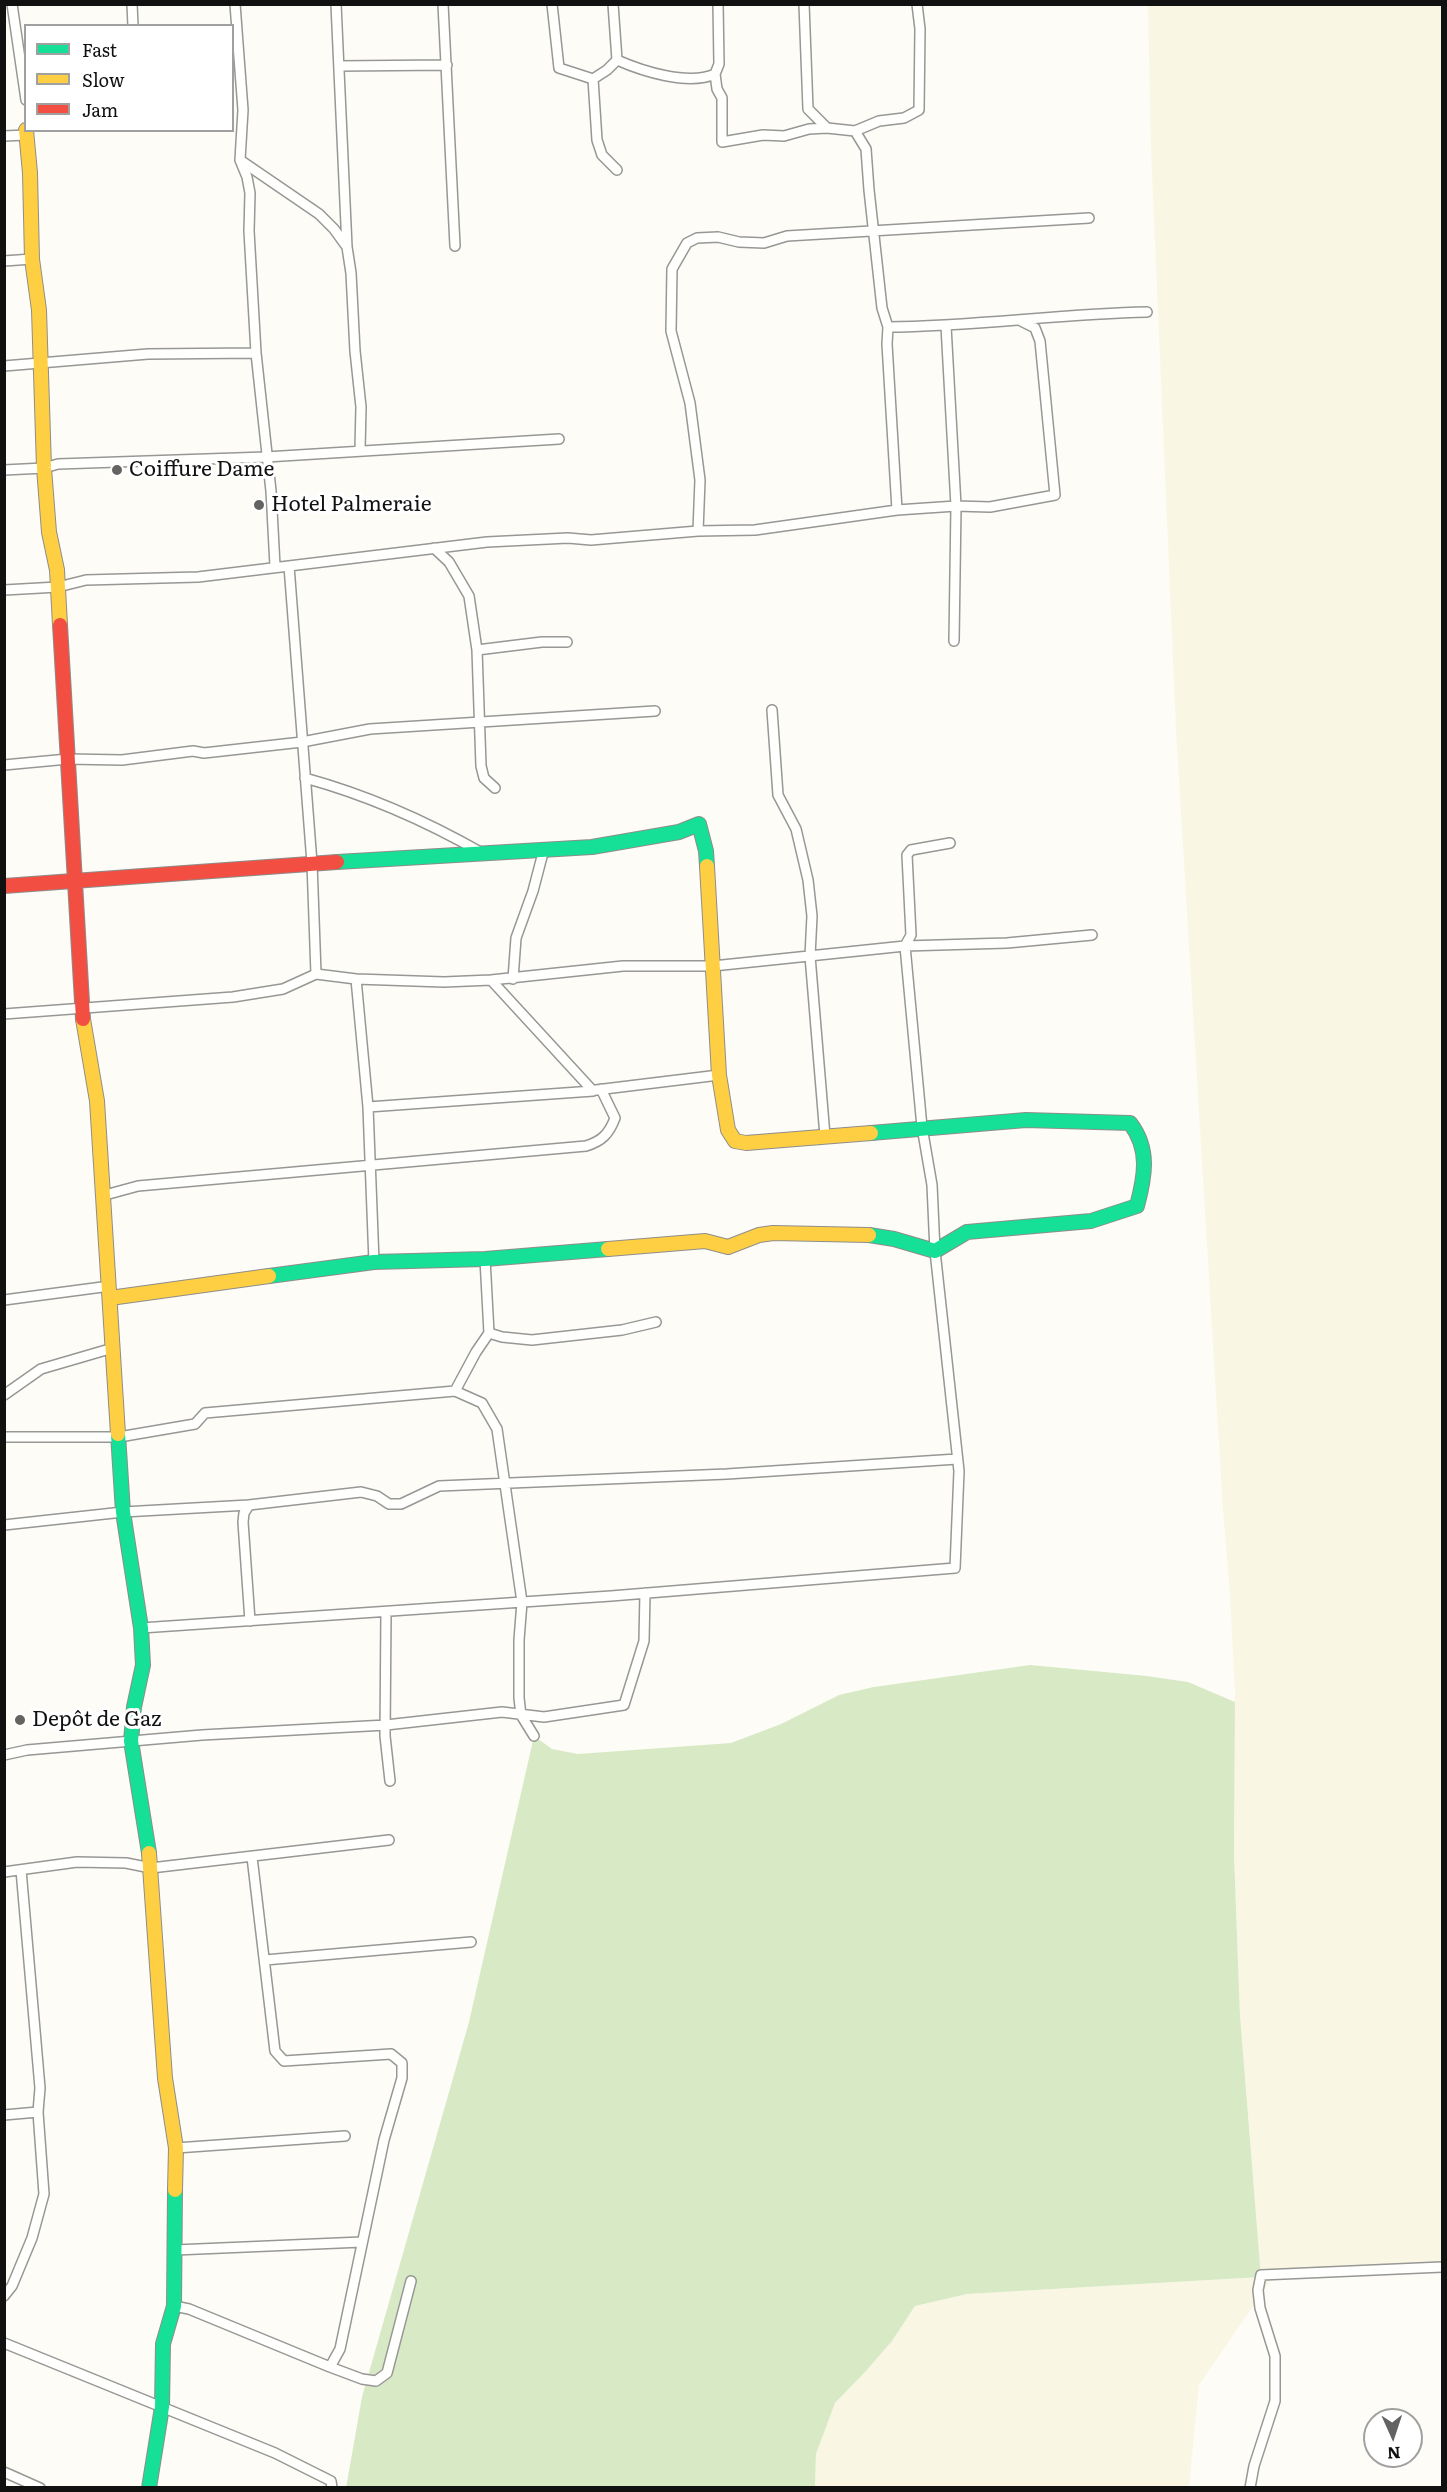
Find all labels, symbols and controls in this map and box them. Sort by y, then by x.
legend [24,24,234,132]
text: Fast [82,36,117,63]
text: Slow [82,66,124,93]
text: Jam [82,96,118,123]
place label: Coiffure Dame [129,457,275,483]
marker: Coiffure Dame [110,463,124,477]
place label: Hotel Palmeraie [271,492,432,518]
marker: Hotel Palmeraie [252,498,266,512]
place label: Depôt de Gaz [32,1707,161,1733]
marker: Depôt de Gaz [13,1713,27,1727]
north arrow [1363,2408,1423,2468]
text: N [1386,2442,1401,2466]

